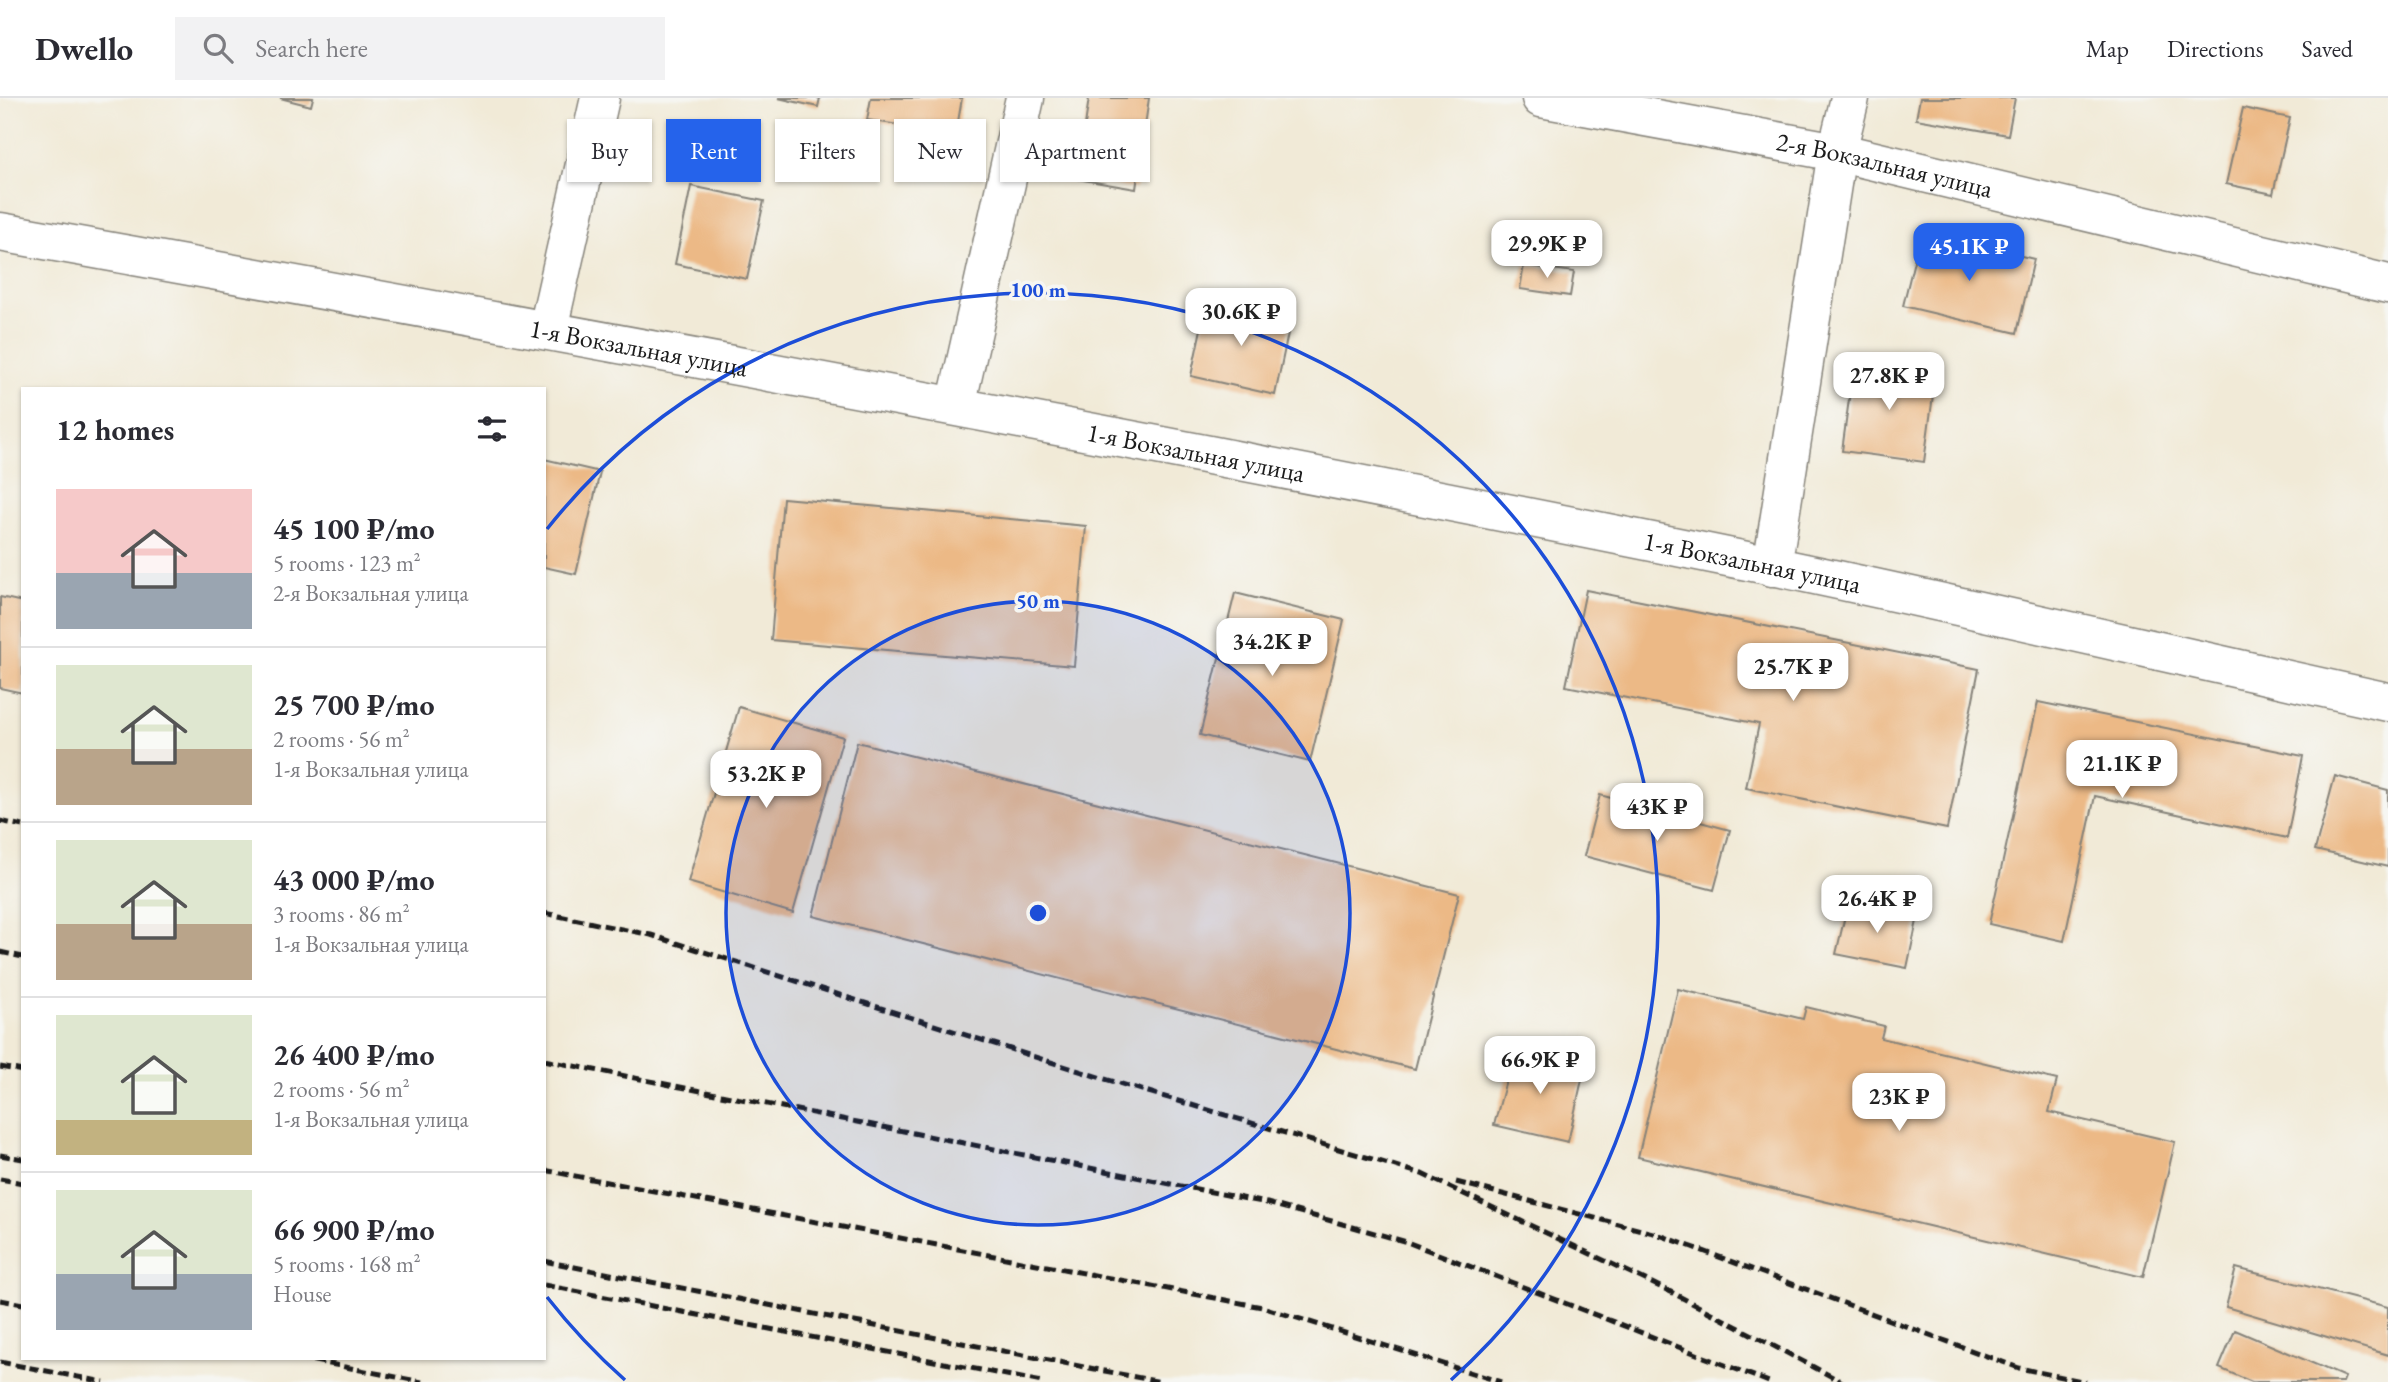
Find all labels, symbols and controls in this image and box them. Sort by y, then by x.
search box [175,17,665,80]
text: Dwello [35,27,133,70]
icon: search [199,29,237,67]
text: Search here [255,31,368,65]
text: Map [2086,33,2129,64]
text: Directions [2167,33,2264,64]
text: Saved [2302,33,2353,64]
chip: Buy [567,119,652,182]
chip: Rent [666,119,761,182]
chip: Filters [775,119,880,182]
chip: New [894,119,986,182]
chip: Apartment [1000,119,1150,182]
street label: 2-я Вокзальная улица [1773,124,1997,206]
pin: 29.9K ₽ [1482,220,1612,280]
pin: 45.1K ₽ [1904,223,2034,283]
text: 29.9K ₽ [1507,228,1587,258]
text: 45.1K ₽ [1929,231,2009,261]
text: 100 m [1010,276,1066,303]
pin: 30.6K ₽ [1176,288,1306,348]
text: 30.6K ₽ [1201,296,1281,326]
street label: 1-я Вокзальная улица [527,311,751,385]
pin: 27.8K ₽ [1824,352,1954,412]
text: 27.8K ₽ [1849,360,1929,390]
text: 12 homes [56,410,174,449]
icon: filters [473,410,511,448]
street label: 1-я Вокзальная улица [1084,415,1308,490]
text: 45 100 ₽/mo [273,509,435,548]
icon: home [112,517,196,601]
street label: 1-я Вокзальная улица [1640,524,1865,601]
text: 5 rooms · 123 m² [273,548,421,578]
text: 2-я Вокзальная улица [273,578,469,608]
text: 50 m [1016,587,1060,614]
pin: 34.2K ₽ [1207,618,1337,678]
text: 34.2K ₽ [1232,626,1312,656]
pin: 25.7K ₽ [1728,644,1858,703]
text: 25.7K ₽ [1753,651,1833,681]
text: 25 700 ₽/mo [273,685,435,724]
icon: home [112,693,196,777]
text: 2 rooms · 56 m² [273,724,410,754]
pin: 21.1K ₽ [2057,740,2187,800]
text: 21.1K ₽ [2082,748,2162,778]
pin: 53.2K ₽ [701,750,831,810]
text: 1-я Вокзальная улица [273,754,469,784]
text: 53.2K ₽ [726,758,806,788]
pin: 43K ₽ [1608,784,1706,843]
text: 43K ₽ [1626,791,1688,821]
text: 43 000 ₽/mo [273,860,435,899]
icon: home [112,868,196,952]
pin: 26.4K ₽ [1812,876,1942,935]
text: 26.4K ₽ [1837,883,1917,913]
text: 3 rooms · 86 m² [273,899,410,929]
centre of rings [1026,901,1050,925]
text: 1-я Вокзальная улица [273,929,469,959]
text: 26 400 ₽/mo [273,1035,435,1074]
pin: 66.9K ₽ [1475,1037,1605,1096]
icon: home [112,1043,196,1127]
text: 66.9K ₽ [1500,1044,1580,1074]
text: 2 rooms · 56 m² [273,1074,410,1104]
pin: 23K ₽ [1850,1074,1948,1133]
text: 23K ₽ [1868,1081,1930,1111]
text: 1-я Вокзальная улица [273,1104,469,1134]
text: 66 900 ₽/mo [273,1210,435,1249]
icon: home [112,1218,196,1302]
text: 5 rooms · 168 m² [273,1249,421,1279]
text: House [273,1279,332,1309]

